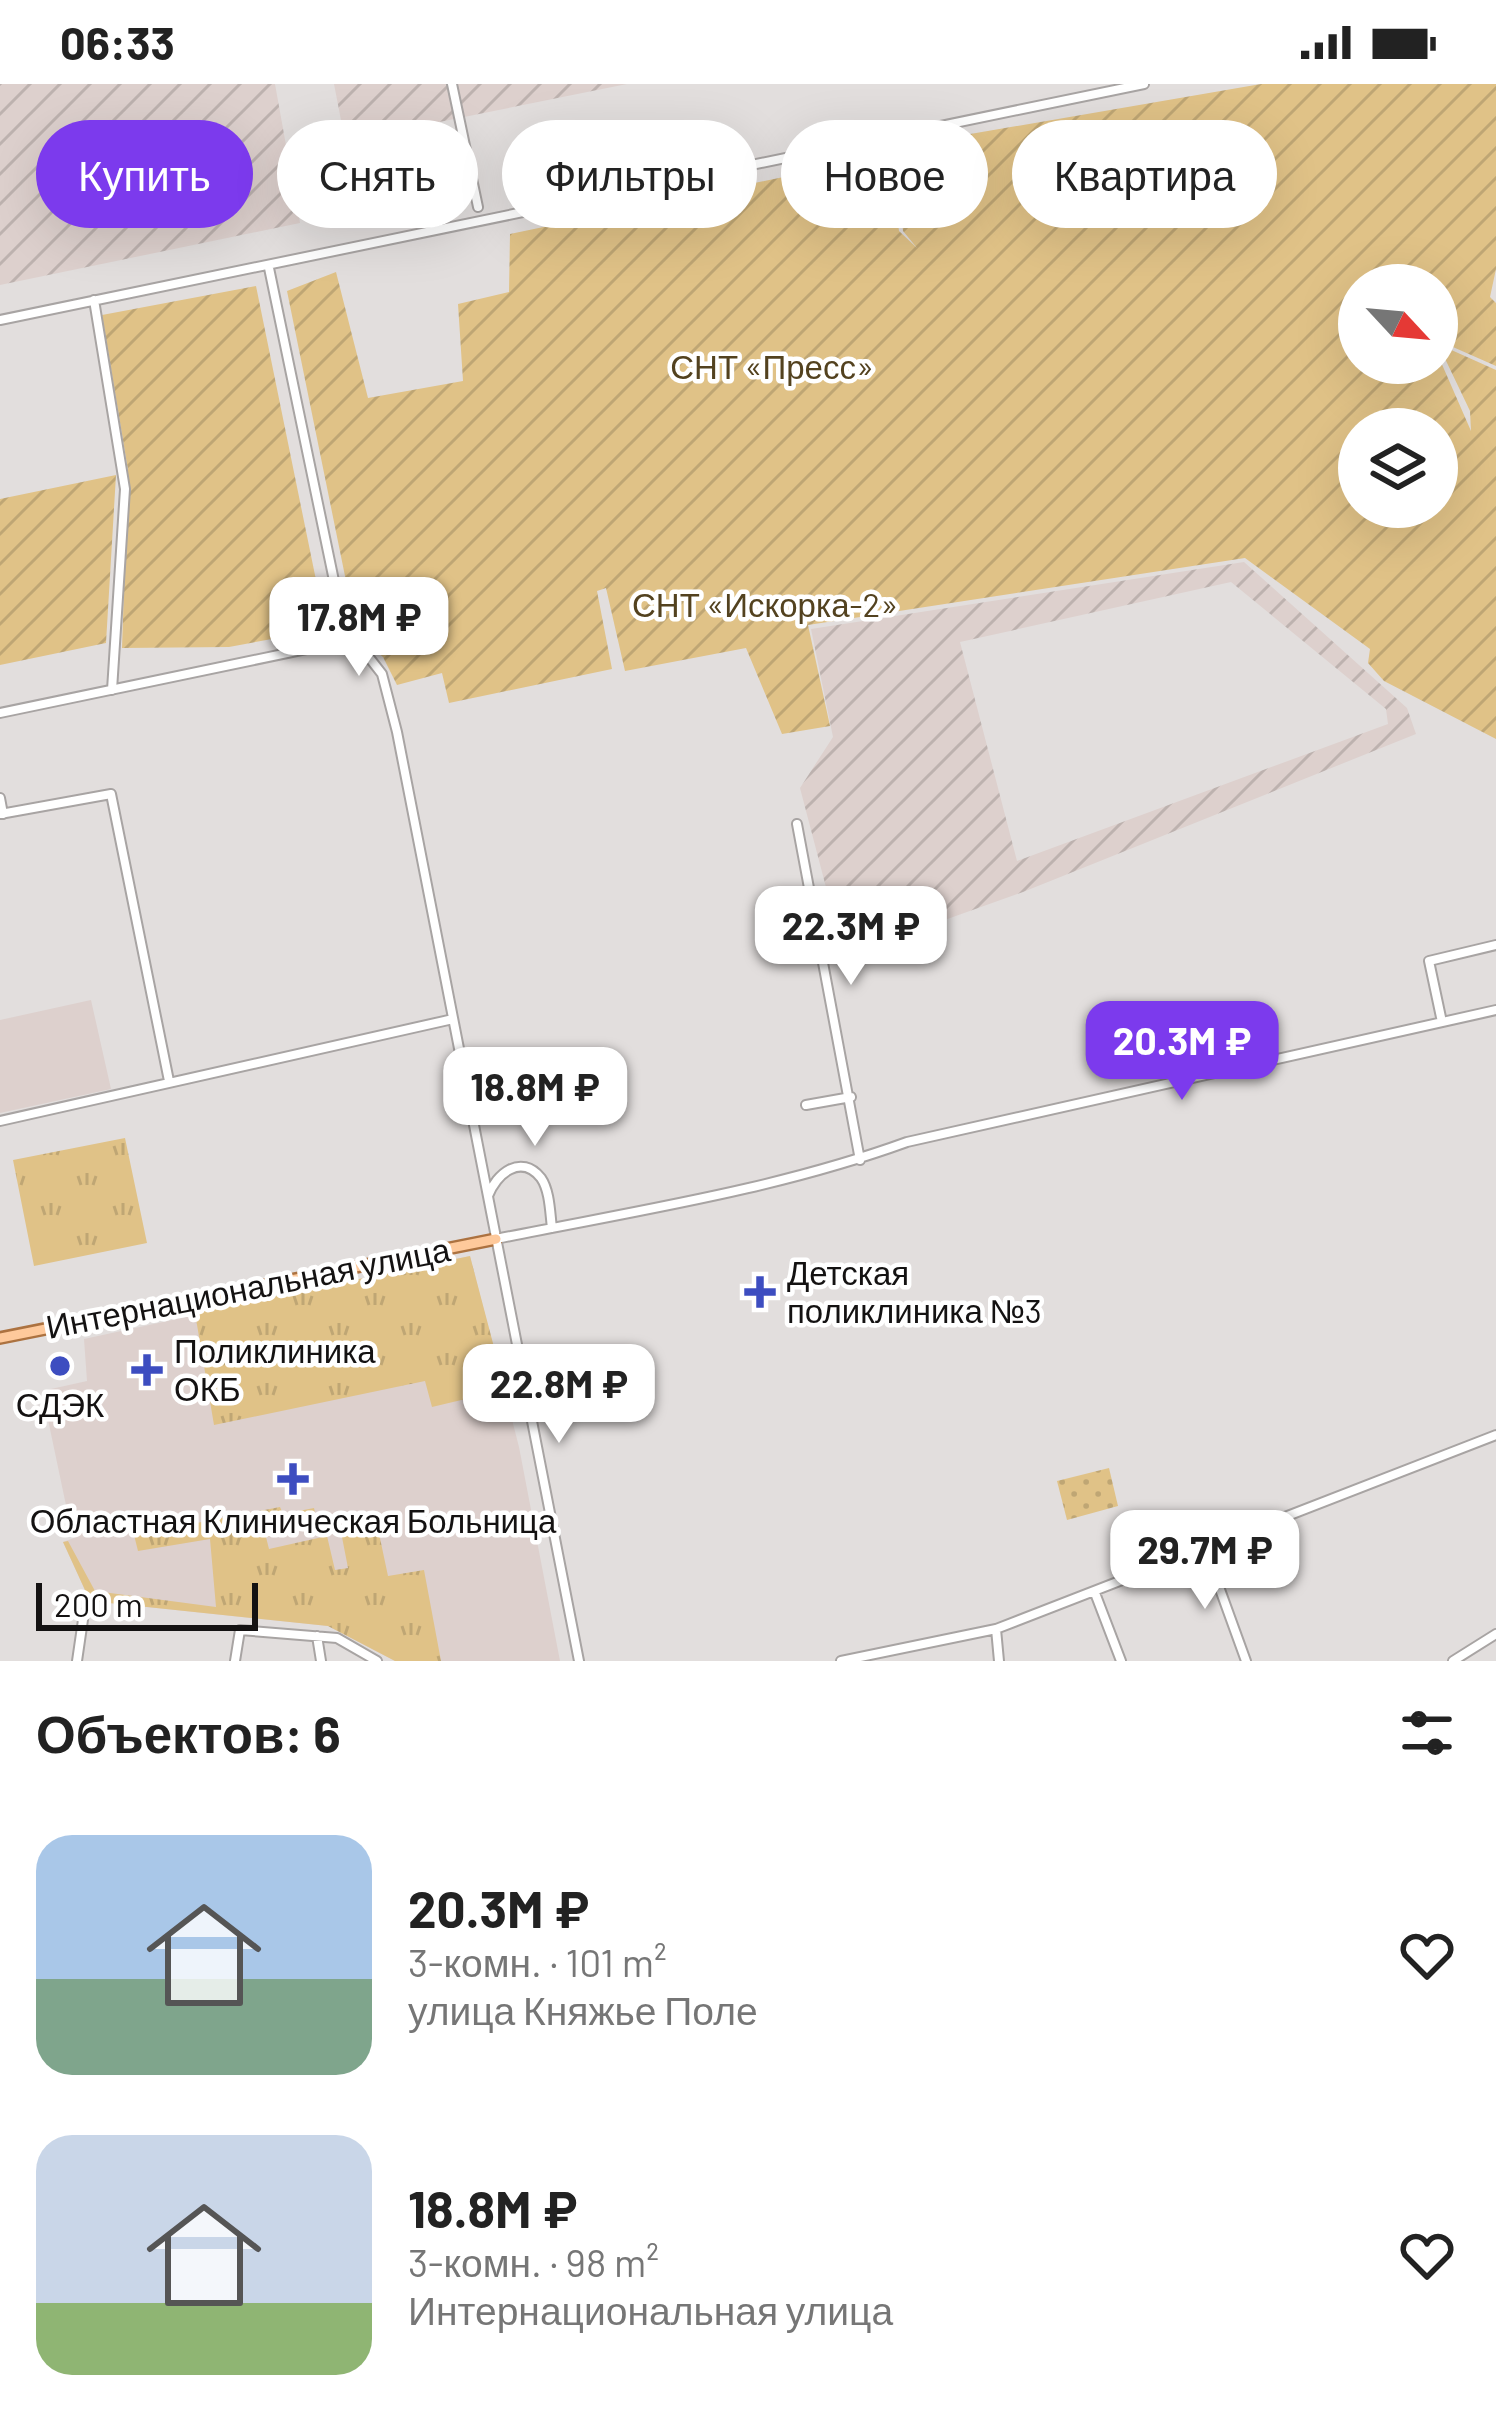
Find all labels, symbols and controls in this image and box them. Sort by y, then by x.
text: 06:33 [60,15,175,69]
chip: Купить [36,120,253,228]
chip: Снять [277,120,478,228]
chip: Фильтры [502,120,757,228]
chip: Новое [781,120,988,228]
chip: Квартира [1012,120,1277,228]
north arrow [1338,264,1458,384]
map controls [1338,264,1458,528]
park label: СНТ «Пресс» [670,346,874,386]
button: layers [1338,408,1458,528]
pin: 17.8M ₽ [248,577,470,679]
park label: СНТ «Искорка-2» [632,584,898,624]
text: 17.8M ₽ [296,592,422,639]
pin: 22.3M ₽ [740,886,962,988]
text: 22.3M ₽ [782,901,920,948]
pin: 20.3M ₽ [1071,1001,1293,1103]
text: 20.3M ₽ [1113,1016,1251,1063]
pin: 18.8M ₽ [424,1047,646,1149]
text: 18.8M ₽ [470,1062,600,1109]
street label: Интернациональная улица [43,1228,454,1346]
place label: Детская поликлиника №3 [787,1252,1042,1330]
marker: Детская поликлиника №3 [744,1276,776,1308]
place label: Поликлиника ОКБ [174,1330,376,1408]
pin: 22.8M ₽ [448,1344,670,1446]
marker: СДЭК [47,1353,73,1379]
marker: Поликлиника ОКБ [131,1354,163,1386]
text: 22.8M ₽ [490,1359,628,1406]
place label: СДЭК [16,1384,105,1424]
marker: Областная Клиническая Больница [277,1463,309,1495]
place label: Областная Клиническая Больница [30,1500,557,1540]
pin: 29.7M ₽ [1094,1510,1316,1612]
text: 29.7M ₽ [1137,1525,1273,1572]
scale bar [36,1577,258,1630]
text: 200 m [54,1584,143,1624]
icon: filters [1394,1700,1460,1766]
text: Объектов: 6 [36,1702,341,1763]
text: 20.3M ₽ [408,1877,589,1938]
icon: home [132,1883,276,2027]
icon: heart [1394,1922,1460,1988]
text: 3-комн. · 101 m² [408,1938,667,1985]
text: улица Княжье Поле [408,1986,758,2033]
text: 18.8M ₽ [408,2177,577,2238]
icon: home [132,2183,276,2327]
icon: heart [1394,2222,1460,2288]
text: 3-комн. · 98 m² [408,2238,659,2285]
text: Интернациональная улица [408,2286,893,2333]

